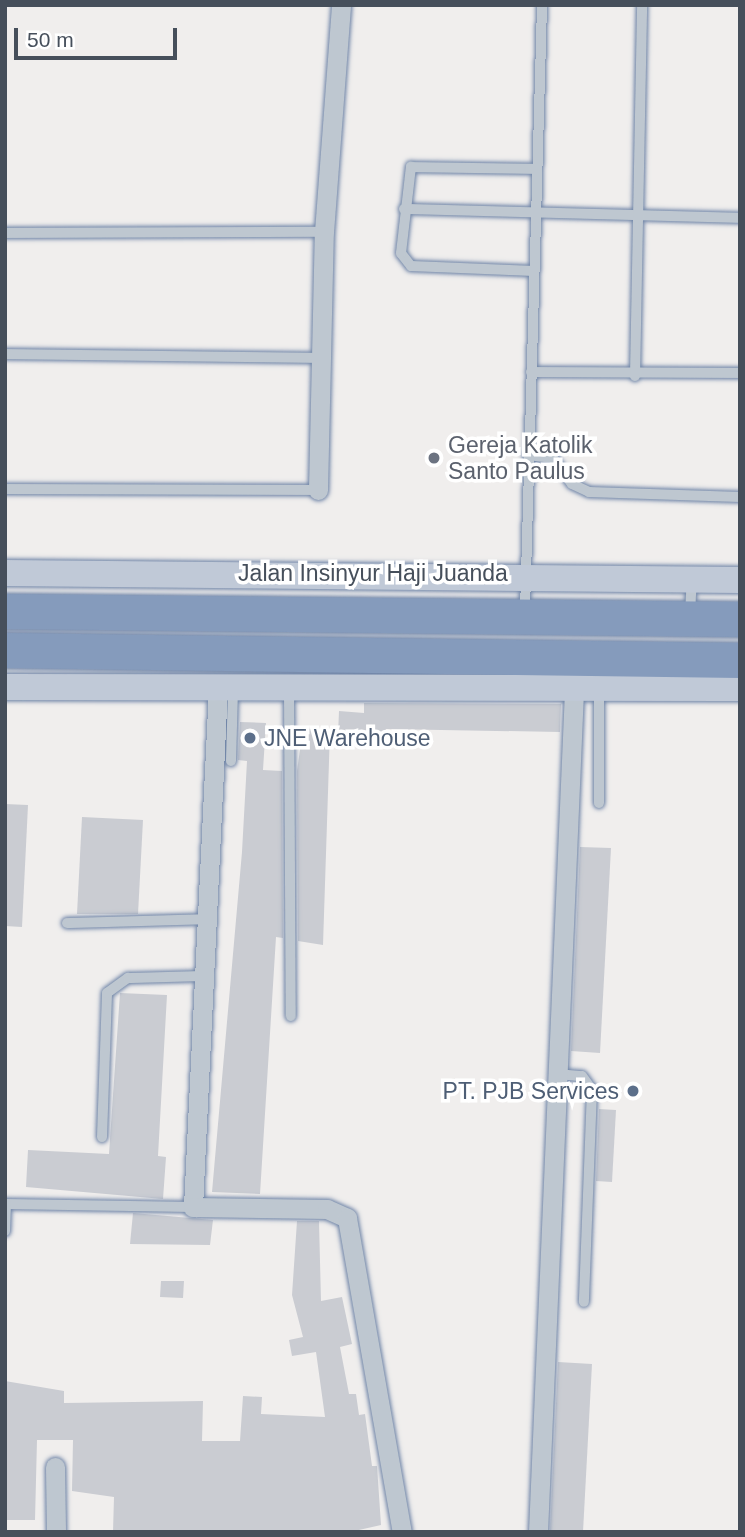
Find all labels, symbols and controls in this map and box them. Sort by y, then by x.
scale bar [18,14,180,58]
text: 50 m [27,28,74,51]
place label: Gereja Katolik Santo Paulus [448,431,592,485]
marker: Gereja Katolik Santo Paulus [426,450,442,466]
street label: Jalan Insinyur Haji Juanda [238,559,508,587]
place label: JNE Warehouse [264,724,431,752]
marker: JNE Warehouse [242,730,258,746]
place label: PT. PJB Services [443,1077,619,1105]
marker: PT. PJB Services [625,1083,641,1099]

